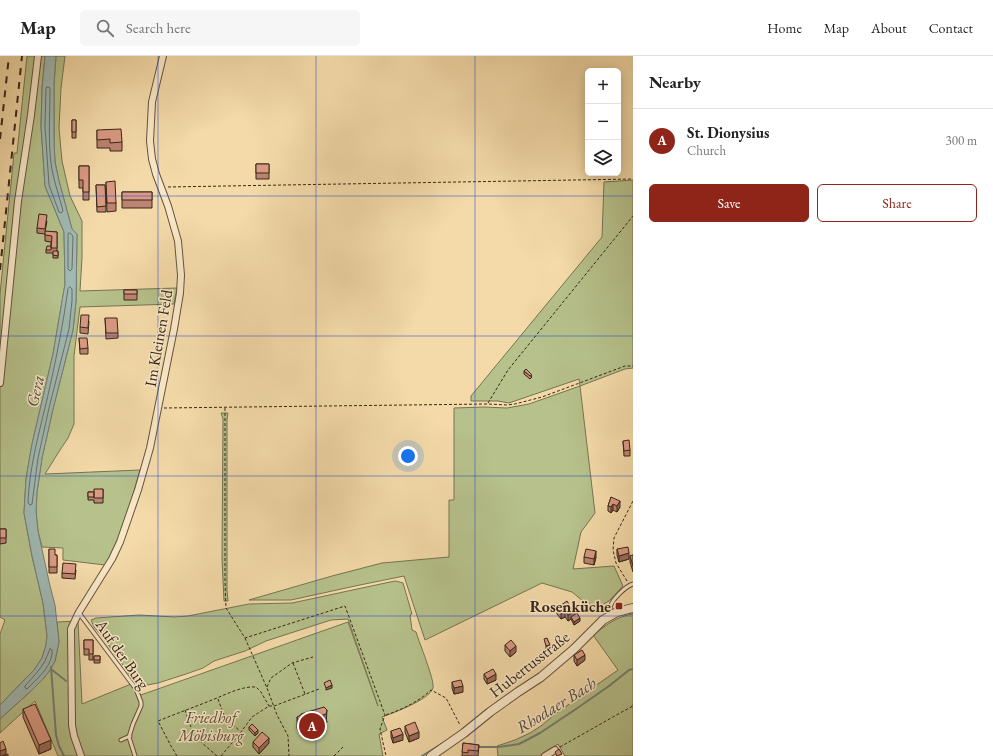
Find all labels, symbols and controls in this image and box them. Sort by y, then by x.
search box [80,10,360,46]
text: Map [20,15,56,40]
icon: search [94,17,116,39]
text: Search here [126,18,191,37]
text: Home [767,19,802,37]
text: Map [824,19,849,37]
text: About [871,19,907,37]
text: Contact [929,19,973,37]
map controls [585,68,621,176]
button: + [585,68,621,104]
text: Nearby [649,71,701,93]
button: − [585,104,621,140]
text: St. Dionysius [687,123,769,142]
text: A [657,132,667,149]
text: 300 m [946,132,977,149]
button: layers [585,140,621,176]
text: Church [687,142,726,159]
button: Save [649,184,809,222]
button: Share [817,184,977,222]
street label: Im Kleinen Feld [140,287,178,388]
water label: Gera [21,373,49,409]
your location [398,446,418,466]
place label: Rosenküche [530,596,611,617]
marker: Rosenküche [614,601,624,611]
street label: Auf der Burg [90,614,155,694]
street label: Hubertusstraße [485,627,574,702]
water label: Rhodaer Bach [512,671,601,738]
park label: Friedhof Möbisburg [177,707,245,746]
pin: A [299,711,325,741]

